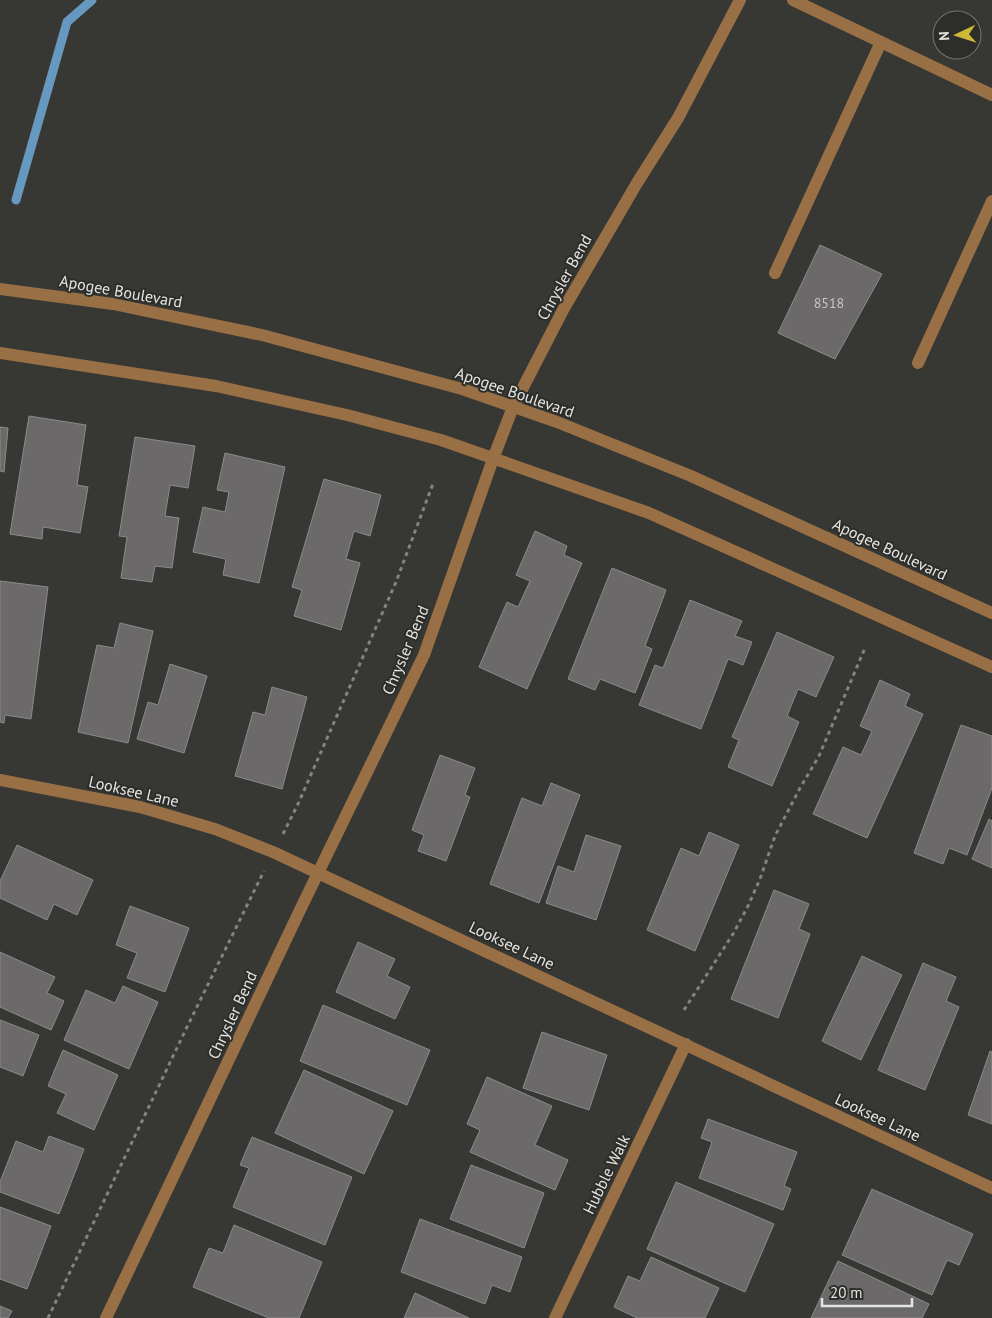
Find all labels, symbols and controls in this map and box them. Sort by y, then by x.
north arrow [932,10,982,60]
text: N [935,31,953,41]
street label: Chrysler Bend [532,231,596,323]
street label: Apogee Boulevard [58,270,184,312]
house number: 8518 [814,294,844,312]
street label: Apogee Boulevard [453,362,577,422]
street label: Apogee Boulevard [829,514,951,584]
street label: Chrysler Bend [377,602,433,698]
street label: Looksee Lane [87,771,181,811]
street label: Looksee Lane [466,916,558,974]
street label: Chrysler Bend [203,968,261,1062]
street label: Looksee Lane [832,1088,924,1146]
street label: Hubble Walk [578,1131,634,1217]
scale bar [822,1276,912,1308]
text: 20 m [830,1283,863,1302]

